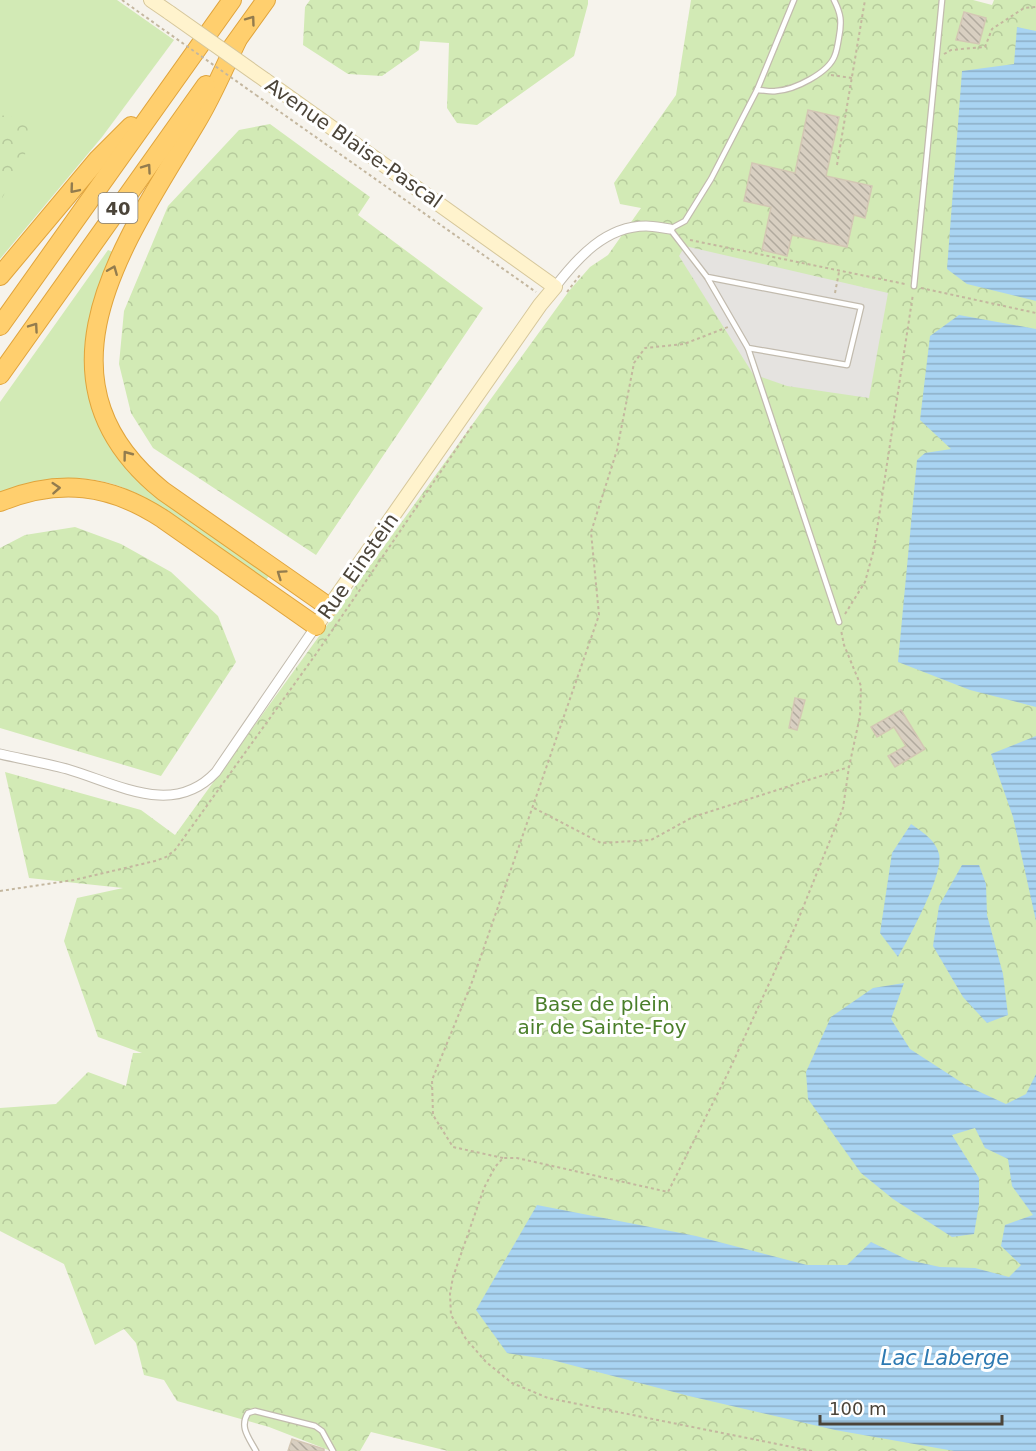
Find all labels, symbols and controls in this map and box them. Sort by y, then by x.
one-way arrow [244,16,255,27]
street label: Avenue Blaise-Pascal [261,73,447,213]
one-way arrow [140,163,151,174]
one-way arrow [70,182,81,193]
road number: 40 [98,193,138,223]
one-way arrow [106,265,118,276]
one-way arrow [27,322,38,333]
one-way arrow [123,451,134,462]
one-way arrow [52,482,61,495]
street label: Rue Einstein [313,508,403,624]
one-way arrow [276,570,287,581]
park label: Base de plein air de Sainte-Foy [517,992,687,1039]
water label: Lac Laberge [881,1346,1009,1370]
scale bar [820,1388,1002,1426]
text: 100 m [829,1398,887,1419]

